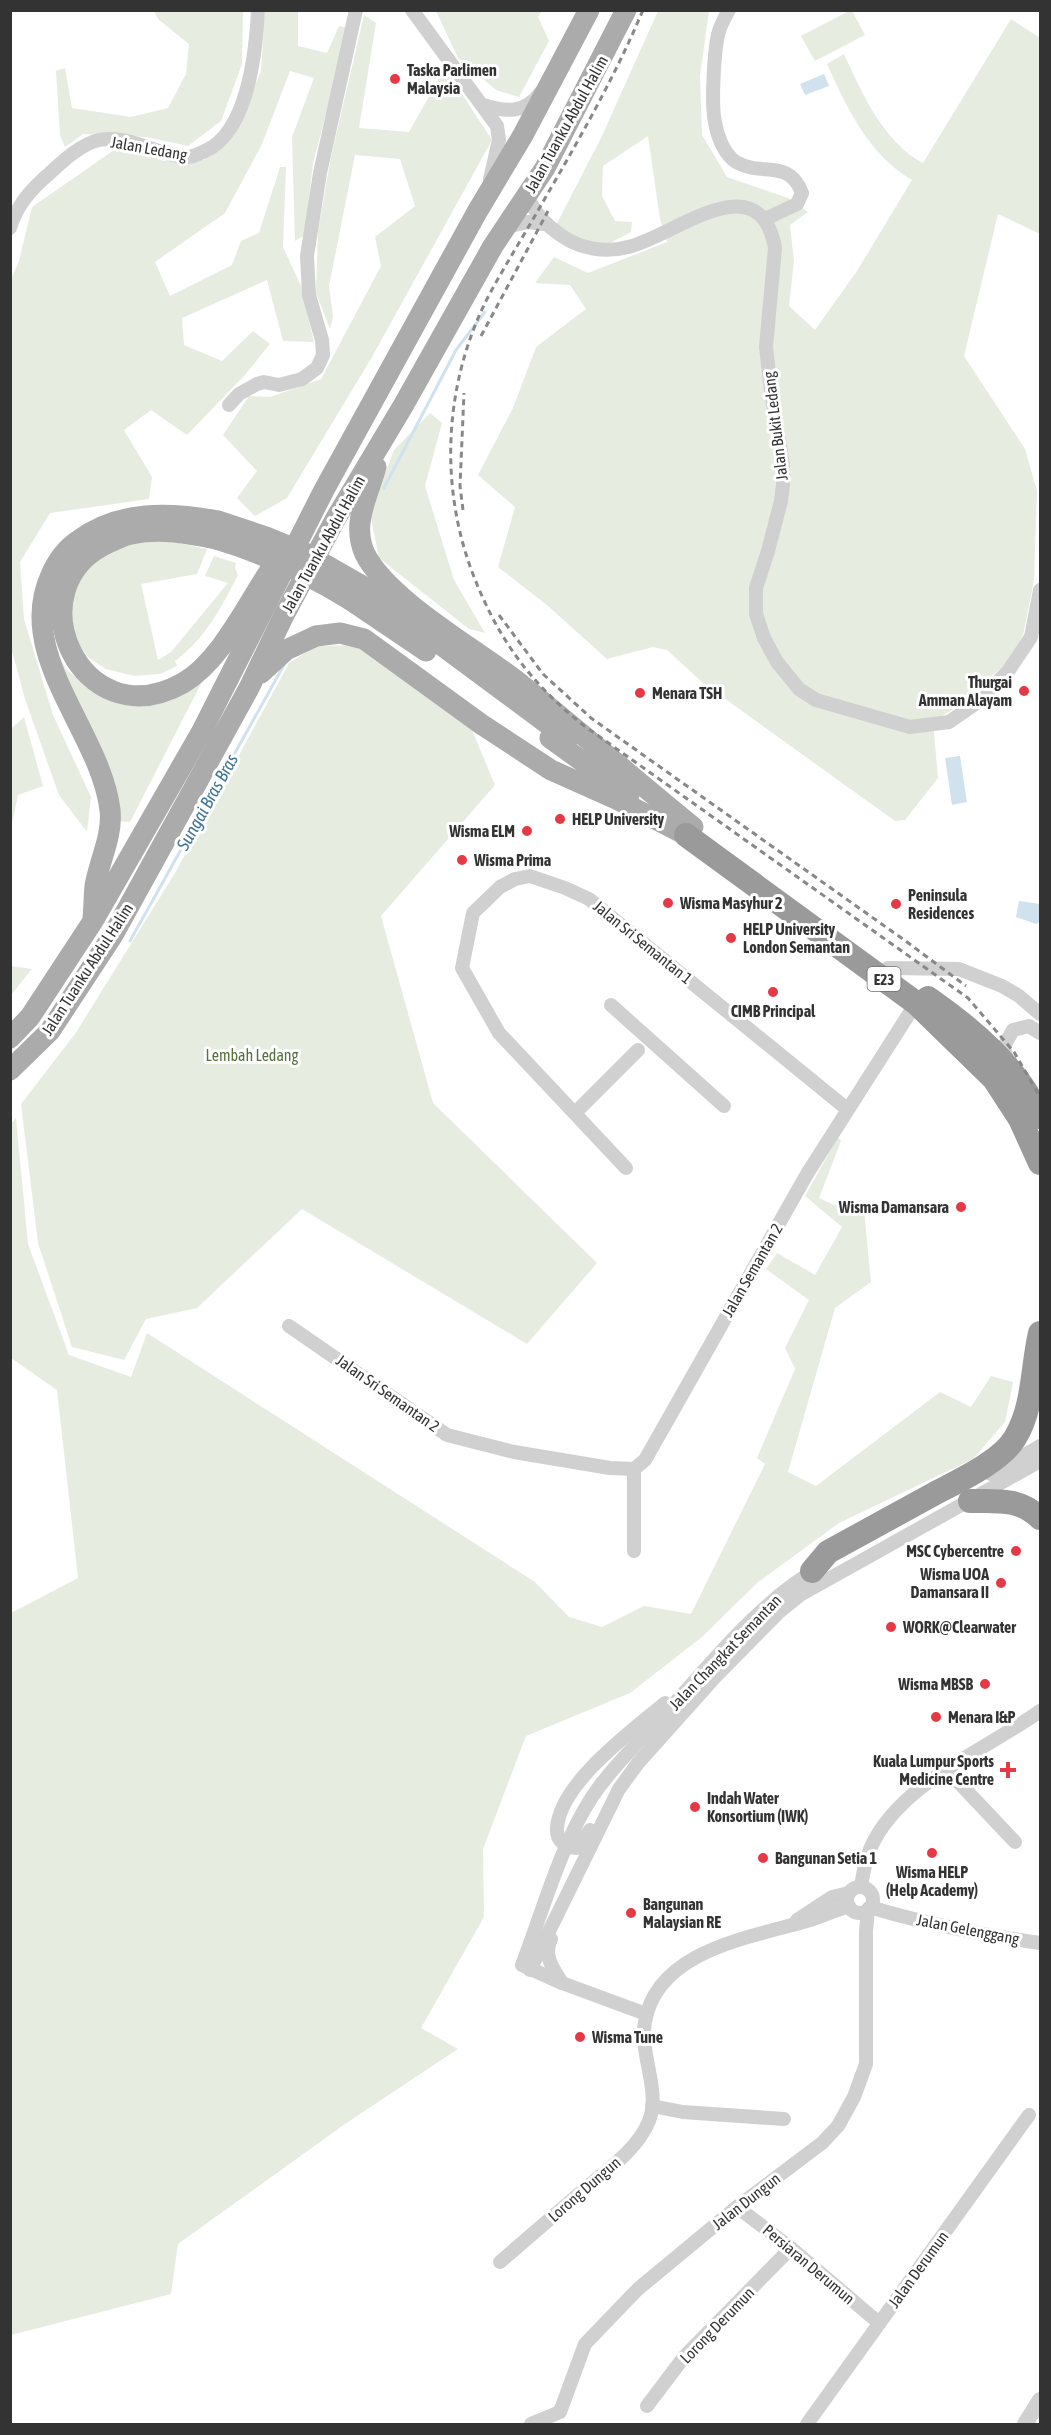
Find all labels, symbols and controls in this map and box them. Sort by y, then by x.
street label: Jalan Tuanku Abdul Halim [521,52,611,196]
place label: Taska Parlimen Malaysia [407,61,497,97]
marker: Taska Parlimen Malaysia [388,72,402,86]
street label: Jalan Ledang [109,132,189,165]
street label: Jalan Bukit Ledang [759,370,792,481]
street label: Jalan Tuanku Abdul Halim [278,472,368,616]
place label: Thurgai Amman Alayam [918,673,1012,709]
place label: Menara TSH [652,684,722,702]
marker: Thurgai Amman Alayam [1017,684,1031,698]
marker: Menara TSH [633,686,647,700]
water label: Sungai Bras Bras [171,750,242,855]
place label: HELP University [572,810,665,828]
marker: HELP University [553,812,567,826]
place label: Wisma ELM [448,822,515,840]
marker: Wisma ELM [520,824,534,838]
place label: Wisma Prima [473,851,551,869]
marker: Wisma Prima [455,853,469,867]
place label: Peninsula Residences [908,886,974,922]
place label: Wisma Masyhur 2 [679,894,782,912]
marker: Wisma Masyhur 2 [661,896,675,910]
street label: Jalan Sri Semantan 1 [590,897,696,987]
marker: Peninsula Residences [889,897,903,911]
street label: Jalan Tuanku Abdul Halim [38,900,136,1038]
place label: HELP University London Semantan [743,920,850,956]
marker: HELP University London Semantan [724,931,738,945]
road number: E23 [868,967,900,991]
marker: CIMB Principal [766,985,780,999]
place label: CIMB Principal [731,1002,816,1020]
park label: Lembah Ledang [206,1046,299,1065]
place label: Wisma Damansara [838,1198,949,1216]
marker: Wisma Damansara [954,1200,968,1214]
street label: Jalan Semantan 2 [718,1220,786,1320]
street label: Jalan Sri Semantan 2 [333,1351,443,1435]
place label: MSC Cybercentre [906,1542,1004,1560]
marker: MSC Cybercentre [1009,1544,1023,1558]
place label: Wisma UOA Damansara II [911,1565,989,1601]
marker: Wisma UOA Damansara II [994,1576,1008,1590]
street label: Jalan Changkat Semantan [665,1591,785,1714]
place label: WORK@Clearwater [902,1618,1016,1636]
marker: WORK@Clearwater [884,1620,898,1634]
place label: Wisma MBSB [897,1675,973,1693]
marker: Wisma MBSB [978,1677,992,1691]
place label: Menara I&P [948,1708,1016,1726]
marker: Menara I&P [929,1710,943,1724]
place label: Kuala Lumpur Sports Medicine Centre [873,1752,994,1788]
marker: Kuala Lumpur Sports Medicine Centre [999,1761,1017,1779]
place label: Indah Water Konsortium (IWK) [707,1789,809,1825]
marker: Indah Water Konsortium (IWK) [688,1800,702,1814]
marker: Wisma HELP (Help Academy) [925,1846,939,1860]
place label: Bangunan Setia 1 [775,1849,877,1867]
marker: Bangunan Setia 1 [756,1851,770,1865]
place label: Wisma HELP (Help Academy) [886,1863,978,1899]
place label: Bangunan Malaysian RE [643,1895,721,1931]
marker: Bangunan Malaysian RE [624,1906,638,1920]
street label: Jalan Gelenggang [915,1910,1021,1949]
place label: Wisma Tune [591,2028,663,2046]
marker: Wisma Tune [573,2030,587,2044]
street label: Lorong Dungun [544,2153,624,2226]
street label: Jalan Dungun [709,2169,784,2234]
street label: Persiaran Derumun [760,2220,858,2308]
street label: Jalan Derumun [884,2227,952,2311]
street label: Lorong Derumun [676,2283,758,2367]

